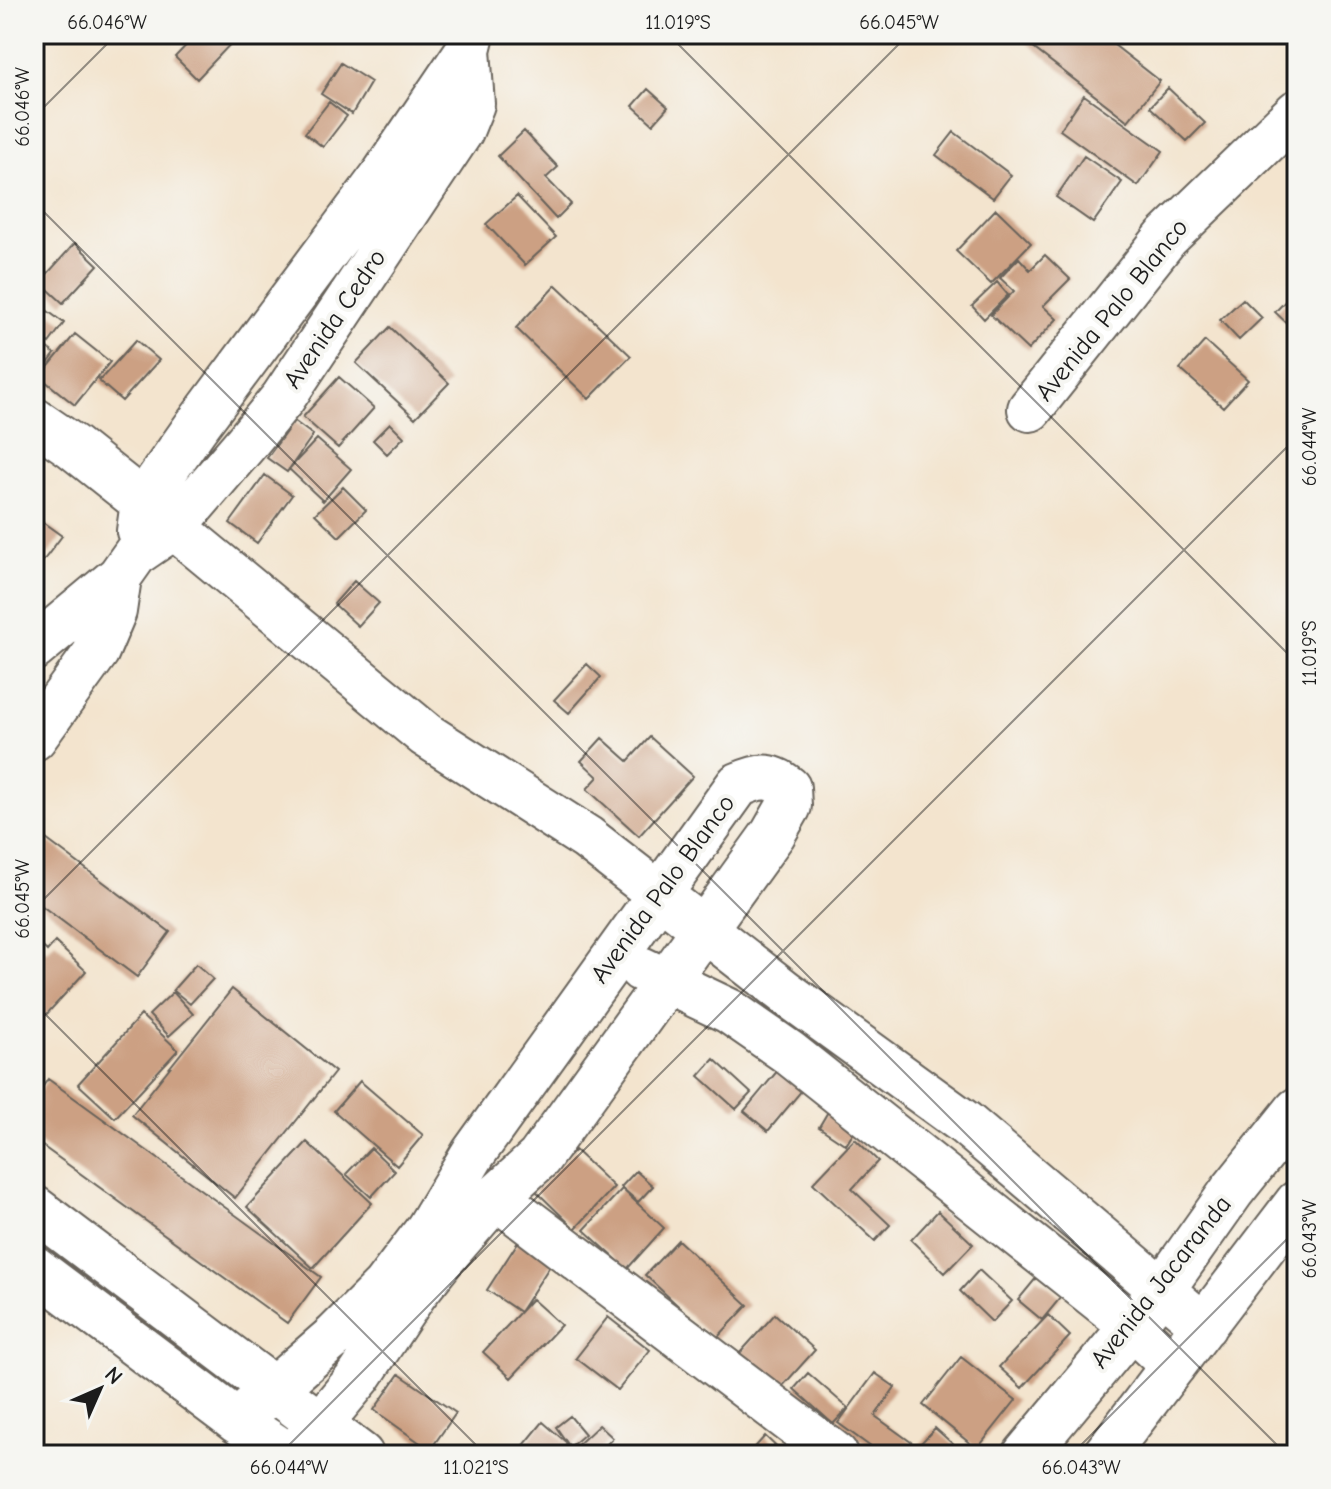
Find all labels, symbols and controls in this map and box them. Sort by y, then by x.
text: 66.046°W [67,11,148,34]
text: 11.019°S [645,11,711,34]
text: 66.045°W [859,11,940,34]
text: 66.046°W [11,66,34,147]
street label: Avenida Palo Blanco [1029,213,1195,407]
street label: Avenida Cedro [278,244,392,394]
text: 66.044°W [1298,407,1321,486]
text: 11.019°S [1298,620,1321,686]
street label: Avenida Palo Blanco [585,789,741,989]
text: 66.045°W [11,858,34,939]
street label: Avenida Jacaranda [1084,1190,1238,1374]
text: 66.043°W [1298,1199,1321,1279]
north arrow [60,1349,140,1429]
text: N [99,1361,128,1390]
text: 66.044°W [250,1456,329,1479]
text: 11.021°S [443,1456,509,1479]
text: 66.043°W [1042,1456,1121,1479]

